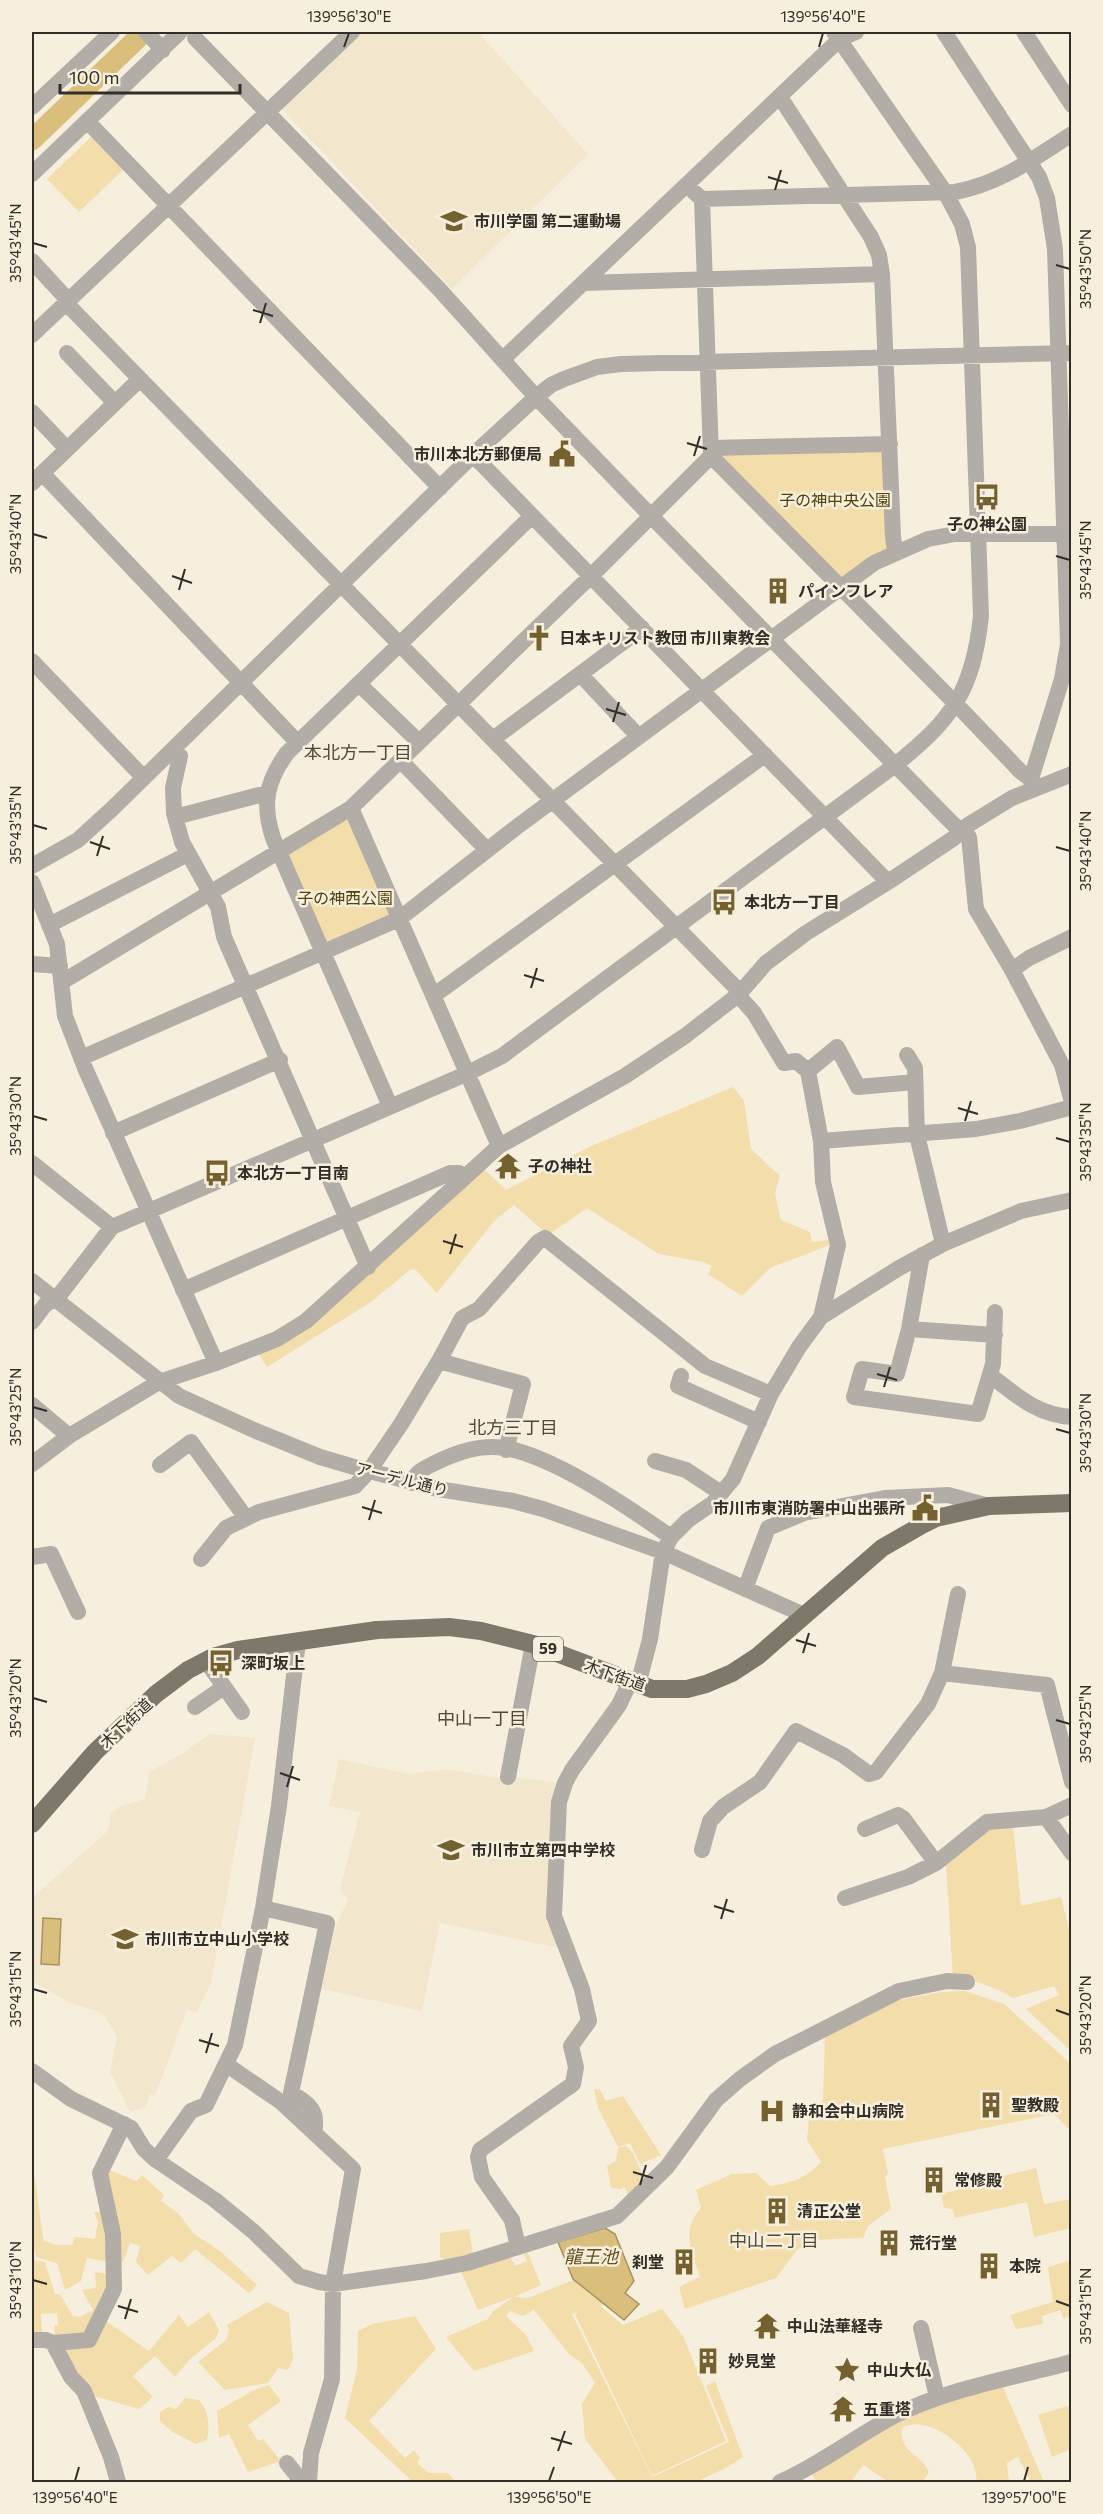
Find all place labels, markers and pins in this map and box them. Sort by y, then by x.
school or university icon: 市川学園 第二運動場 [439,206,469,236]
place label: 市川学園 第二運動場 [474,211,621,230]
public building icon: 市川本北方郵便局 [547,439,577,469]
place label: 市川本北方郵便局 [414,444,542,463]
bus stop icon: 子の神公園 [972,482,1002,512]
place label: 子の神公園 [947,514,1027,533]
building icon: パインフレア [763,576,793,606]
place label: パインフレア [798,581,894,600]
church icon: 日本キリスト教団 市川東教会 [524,623,554,653]
place label: 日本キリスト教団 市川東教会 [559,628,770,647]
bus stop icon: 本北方一丁目 [709,887,739,917]
place label: 本北方一丁目 [744,892,840,911]
temple icon: 子の神社 [493,1151,523,1181]
place label: 子の神社 [528,1156,592,1175]
bus stop icon: 本北方一丁目南 [202,1158,232,1188]
place label: 本北方一丁目南 [237,1163,349,1182]
public building icon: 市川市東消防署中山出張所 [910,1493,940,1523]
place label: 市川市東消防署中山出張所 [713,1498,905,1517]
bus stop icon: 深町坂上 [206,1648,236,1678]
place label: 深町坂上 [241,1653,305,1672]
school or university icon: 市川市立第四中学校 [436,1835,466,1865]
place label: 市川市立第四中学校 [471,1840,615,1859]
school or university icon: 市川市立中山小学校 [110,1924,140,1954]
place label: 市川市立中山小学校 [145,1929,289,1948]
building icon: 聖教殿 [976,2090,1006,2120]
place label: 聖教殿 [1011,2095,1059,2114]
hospital icon: 静和会中山病院 [757,2096,787,2126]
place label: 静和会中山病院 [792,2101,904,2120]
building icon: 常修殿 [919,2165,949,2195]
place label: 常修殿 [954,2170,1002,2189]
building icon: 清正公堂 [762,2196,792,2226]
place label: 清正公堂 [797,2201,861,2220]
building icon: 荒行堂 [874,2228,904,2258]
place label: 荒行堂 [909,2233,957,2252]
building icon: 刹堂 [669,2247,699,2277]
building icon: 本院 [974,2251,1004,2281]
place label: 刹堂 [632,2252,664,2271]
place label: 本院 [1009,2256,1041,2275]
temple icon: 中山法華経寺 [752,2311,782,2341]
place label: 中山法華経寺 [787,2316,883,2335]
building icon: 妙見堂 [693,2346,723,2376]
place label: 妙見堂 [728,2351,776,2370]
place icon: 中山大仏 [832,2355,862,2385]
place label: 中山大仏 [867,2360,931,2379]
temple icon: 五重塔 [828,2394,858,2424]
place label: 五重塔 [863,2399,911,2418]

